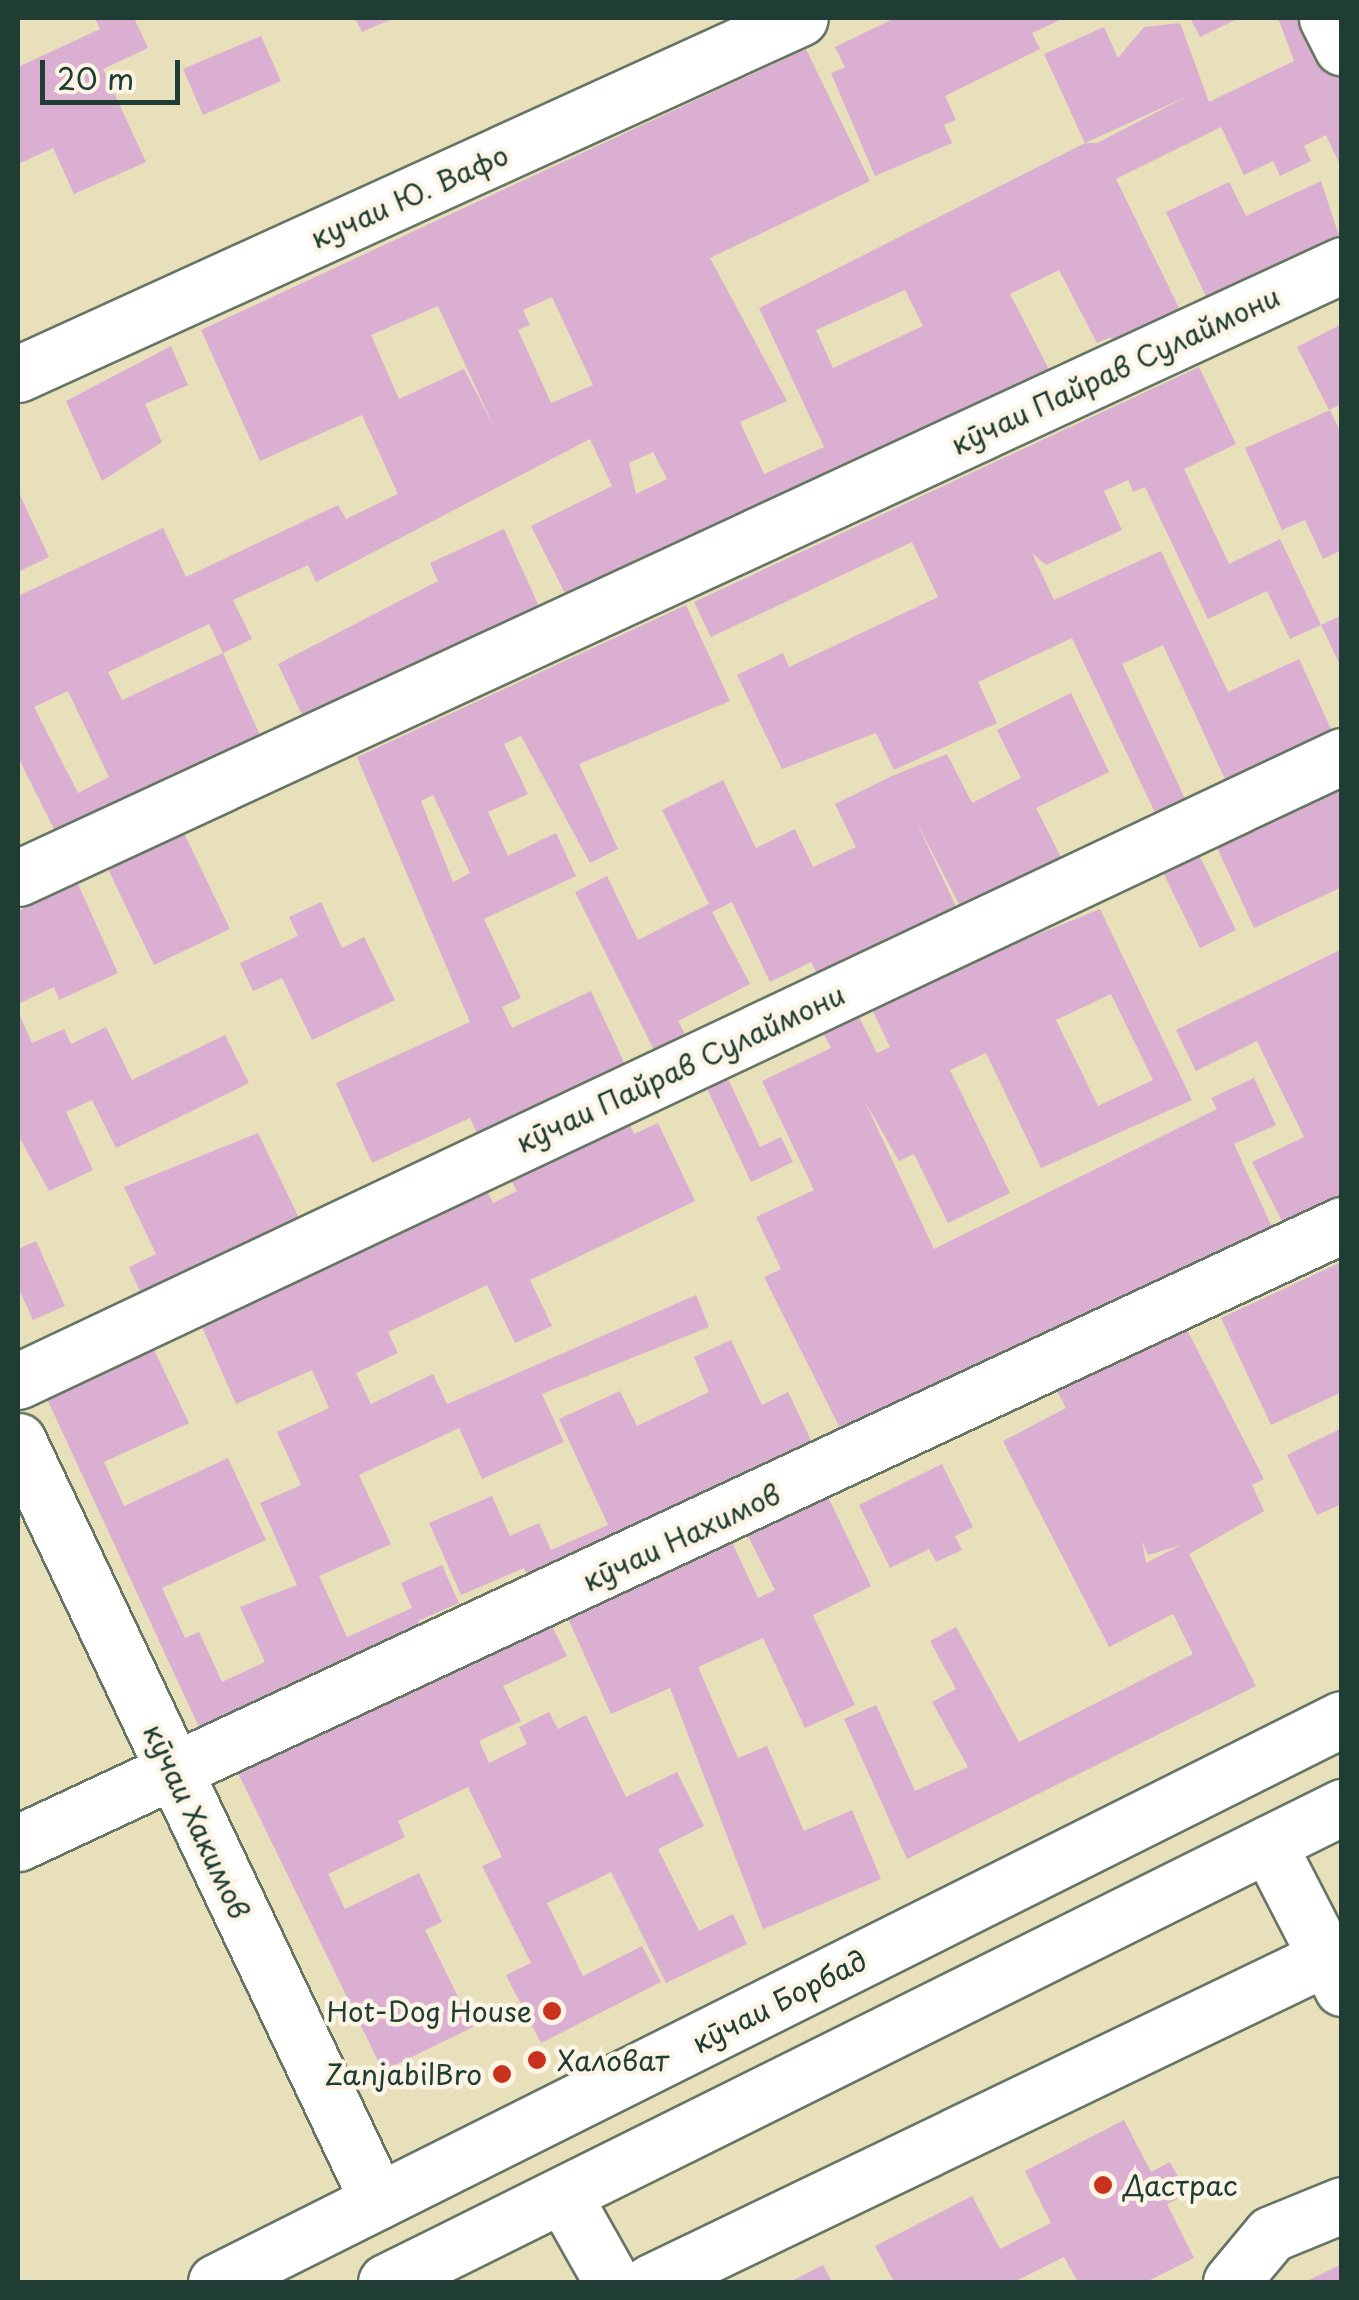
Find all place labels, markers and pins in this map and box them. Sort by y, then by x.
place label: Hot-Dog House [326,1994,532,2028]
marker: Hot-Dog House [541,2000,563,2022]
place label: Халоват [557,2043,669,2077]
marker: Халоват [526,2049,548,2071]
place label: ZanjabilBro [325,2057,482,2091]
marker: ZanjabilBro [491,2063,513,2085]
place label: Дастрас [1123,2168,1238,2202]
marker: Дастрас [1092,2174,1114,2196]

